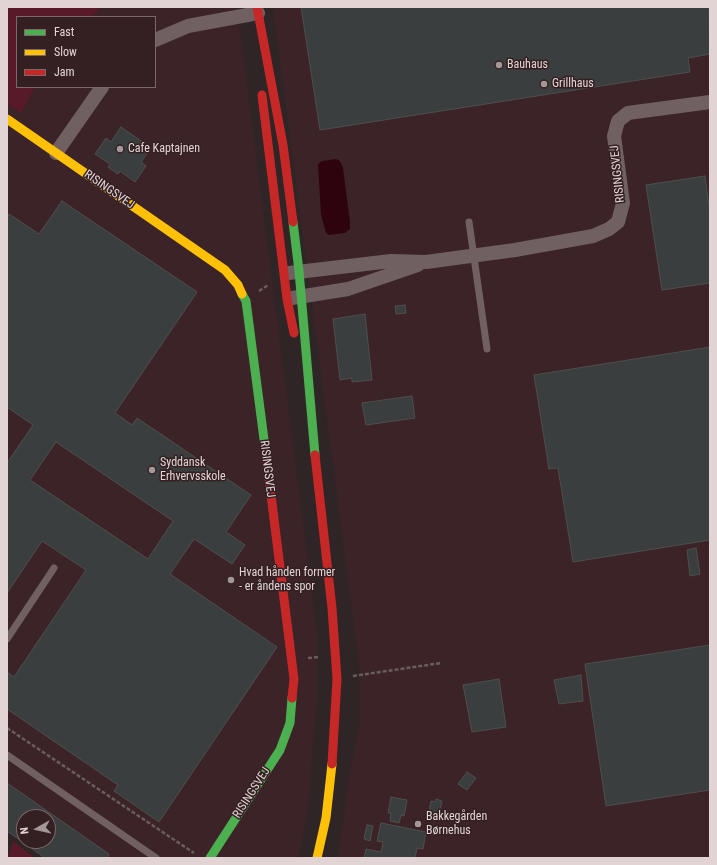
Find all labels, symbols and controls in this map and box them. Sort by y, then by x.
legend [16,16,156,88]
text: Fast [54,25,74,39]
text: Slow [54,45,77,59]
place label: Bauhaus [507,58,548,72]
marker: Bauhaus [494,60,504,70]
text: Jam [54,65,75,79]
place label: Grillhaus [552,77,594,91]
marker: Grillhaus [539,79,549,89]
place label: Cafe Kaptajnen [128,142,200,156]
marker: Cafe Kaptajnen [115,144,125,154]
street label: RISINGSVEJ [608,144,628,204]
street label: RISINGSVEJ [81,168,137,212]
street label: RISINGSVEJ [256,439,278,499]
place label: Syddansk Erhvervsskole [160,456,226,484]
marker: Syddansk Erhvervsskole [147,465,157,475]
place label: Hvad hånden former - er åndens spor [239,566,335,594]
marker: Hvad hånden former - er åndens spor [226,575,236,585]
street label: RISINGSVEJ [230,765,274,821]
north arrow [16,809,56,849]
place label: Bakkegården Børnehus [426,810,487,838]
marker: Bakkegården Børnehus [413,819,423,829]
text: N [18,826,32,835]

